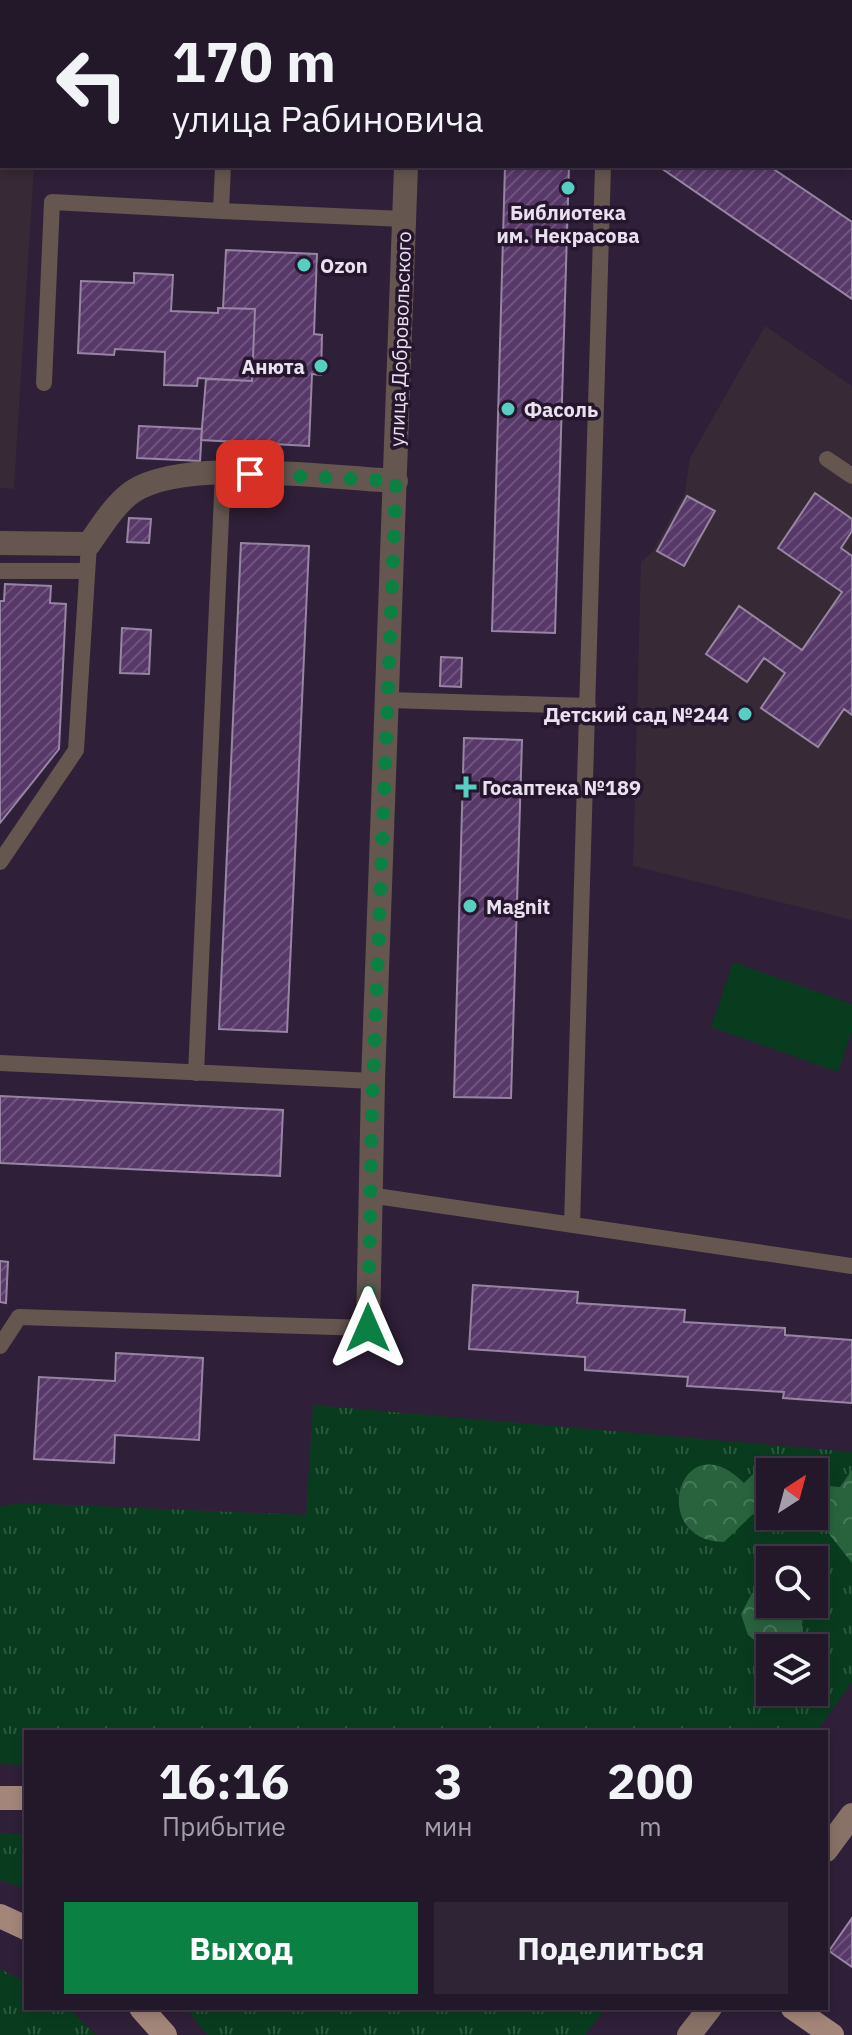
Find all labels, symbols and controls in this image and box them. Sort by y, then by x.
text: 170 m [172,25,336,97]
icon: left [40,32,144,136]
text: улица Рабиновича [172,95,484,142]
marker: Библиотека им. Некрасова [559,179,577,197]
place label: Библиотека им. Некрасова [496,199,640,249]
street label: улица Добровольского [383,231,417,447]
place label: Ozon [320,252,368,279]
marker: Ozon [295,256,313,274]
place label: Анюта [242,353,305,380]
marker: Анюта [312,357,330,375]
place label: Фасоль [524,396,598,423]
marker: Фасоль [499,400,517,418]
pin [216,440,284,508]
icon: arrive [228,452,272,496]
place label: Детский сад №244 [544,701,729,728]
marker: Детский сад №244 [736,705,754,723]
place label: Госаптека №189 [482,774,641,801]
marker: Госаптека №189 [457,778,475,796]
place label: Magnit [486,893,550,920]
marker: Magnit [461,897,479,915]
position arrow [326,1286,410,1370]
north arrow [756,1458,828,1530]
map controls [756,1458,828,1706]
button: search [756,1546,828,1618]
button: layers [756,1634,828,1706]
text: 16:16 [158,1750,290,1812]
text: 3 [434,1750,463,1812]
text: 200 [607,1750,694,1812]
text: Прибытие [162,1809,286,1843]
text: мин [424,1809,473,1843]
text: m [639,1809,662,1843]
button: Выход [64,1902,418,1994]
button: Поделиться [434,1902,788,1994]

